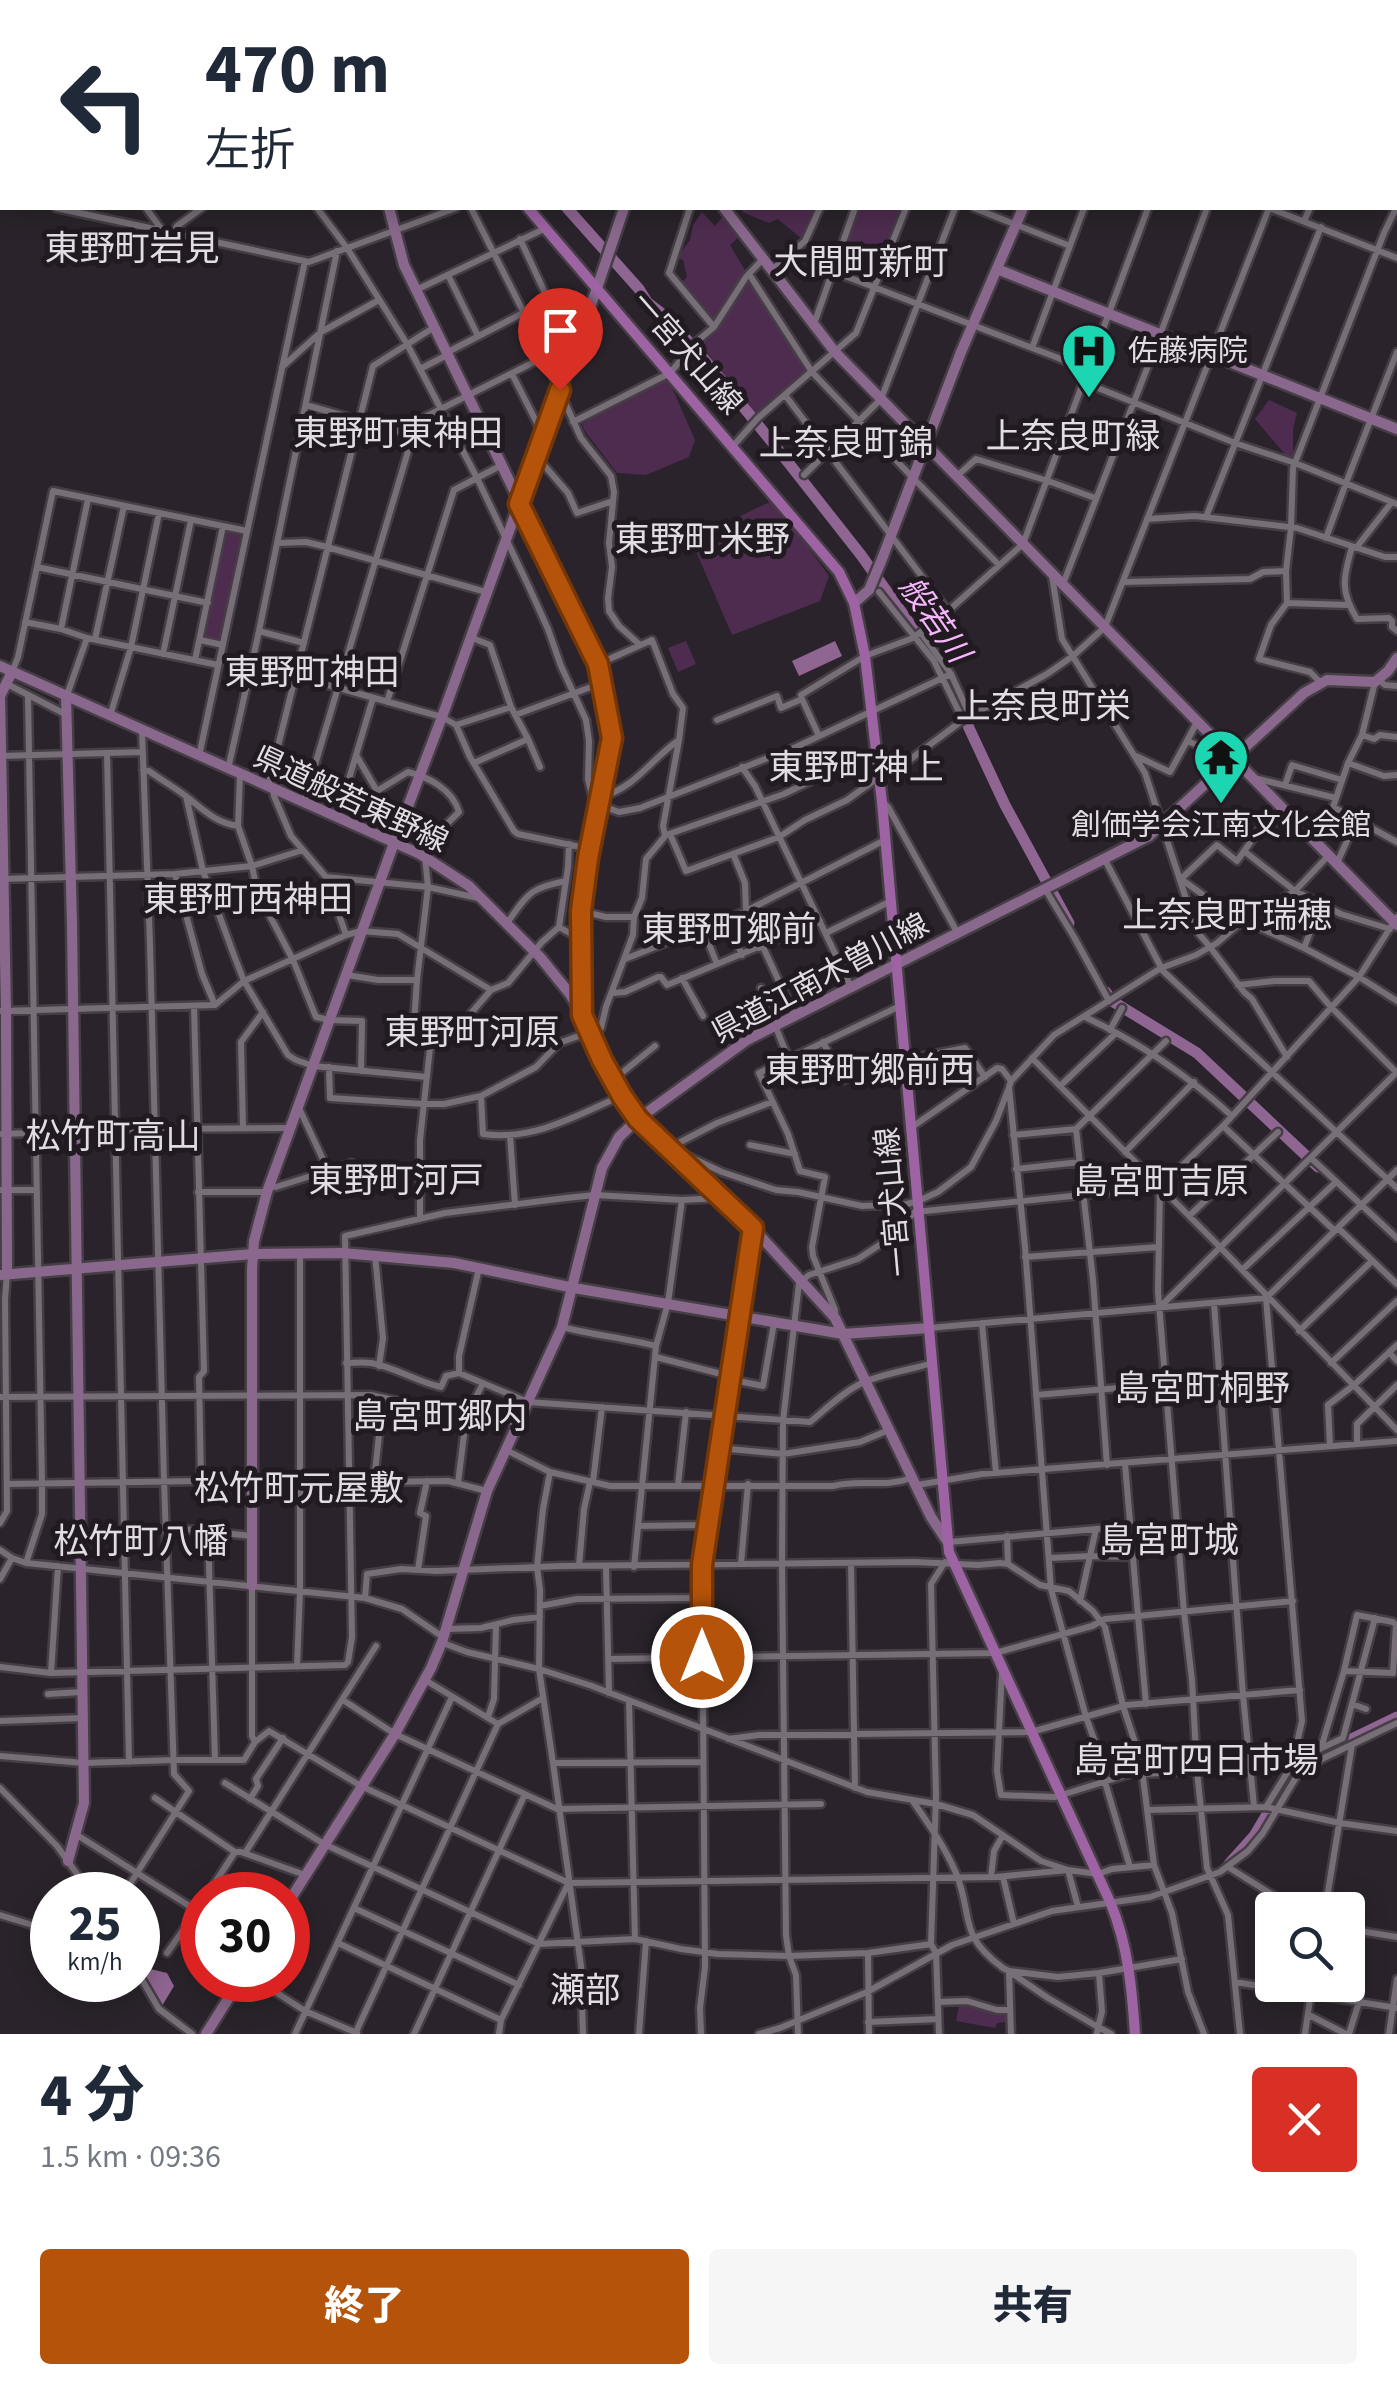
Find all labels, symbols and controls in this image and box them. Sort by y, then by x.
text: 470 m [205,20,390,120]
icon: left [40,40,170,170]
text: 左折 [205,119,295,183]
district label: 東野町岩見 [44,224,220,274]
district label: 大間町新町 [773,238,949,288]
street label: 一宮犬山線 [621,283,752,424]
pin [518,288,603,391]
icon: arrive [533,303,588,358]
hospital icon: 佐藤病院 [1059,321,1119,400]
place label: 佐藤病院 [1128,330,1248,373]
district label: 東野町東神田 [293,409,503,459]
district label: 上奈良町緑 [985,412,1161,462]
district label: 上奈良町錦 [758,419,934,469]
district label: 東野町米野 [614,515,790,565]
water label: 般若川 [888,567,982,675]
district label: 東野町神田 [224,648,400,698]
district label: 上奈良町栄 [955,682,1131,732]
temple icon: 創価学会江南文化会館 [1191,727,1251,806]
street label: 県道般若東野線 [247,736,455,863]
district label: 東野町神上 [768,743,944,793]
place label: 創価学会江南文化会館 [1071,804,1371,847]
district label: 東野町西神田 [143,875,353,925]
district label: 上奈良町瑞穂 [1122,891,1332,941]
street label: 県道江南木曽川線 [704,903,936,1054]
district label: 東野町郷前 [641,905,817,955]
district label: 東野町河原 [384,1008,560,1058]
district label: 東野町郷前西 [765,1046,975,1096]
district label: 松竹町高山 [25,1112,201,1162]
street label: 一宮犬山線 [866,1125,921,1279]
district label: 東野町河戸 [308,1156,484,1206]
district label: 島宮町吉原 [1073,1157,1249,1207]
district label: 島宮町桐野 [1114,1364,1290,1414]
district label: 島宮町郷内 [352,1392,528,1442]
district label: 松竹町元屋敷 [194,1464,404,1514]
district label: 島宮町城 [1099,1516,1239,1566]
district label: 松竹町八幡 [53,1517,229,1567]
position arrow [650,1605,754,1709]
district label: 島宮町四日市場 [1073,1736,1319,1786]
speed limit sign: 30 [180,1872,310,2002]
text: 25 [69,1889,121,1960]
map controls [1255,1892,1365,2002]
button: search [1255,1892,1365,2002]
text: km/h [67,1944,123,1980]
district label: 瀬部 [550,1966,620,2016]
text: 4 分 [40,2054,144,2139]
button: close [1252,2067,1357,2172]
text: 1.5 km · 09:36 [40,2134,221,2180]
button: 終了 [40,2249,689,2364]
button: 共有 [709,2249,1357,2364]

